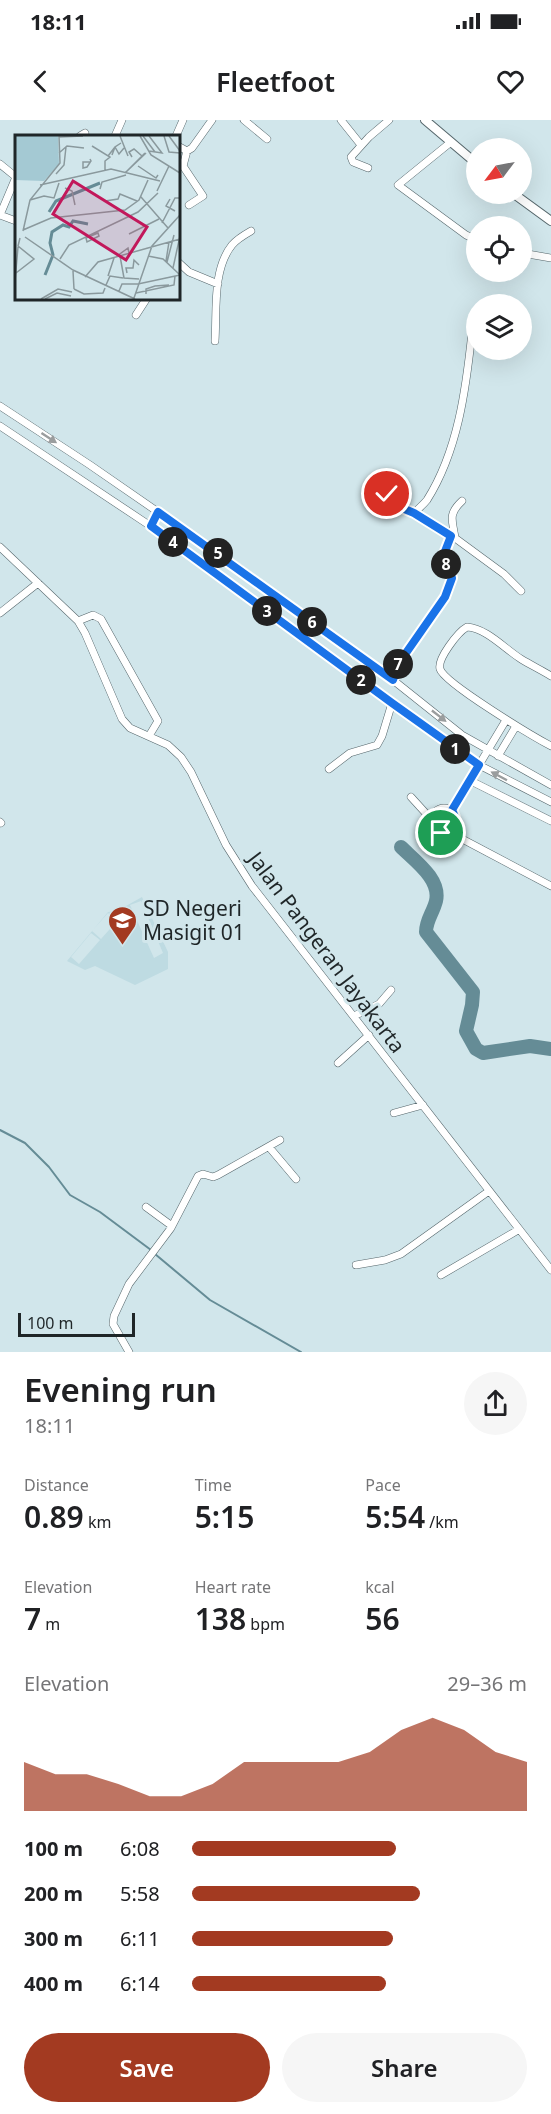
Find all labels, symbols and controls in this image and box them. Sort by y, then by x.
text: 18:11 [30,6,87,36]
text: Fleetfoot [216,63,335,100]
icon: back [24,65,57,98]
icon: heart [494,65,527,98]
inset map [15,135,180,300]
north arrow [466,138,532,204]
map controls [466,138,532,360]
button: locate [466,216,532,282]
button: layers [466,294,532,360]
one-way arrow [41,432,57,443]
pin [361,468,412,519]
icon: check [370,477,403,510]
pin: 4 [158,527,188,557]
text: 4 [168,531,178,553]
pin: 5 [203,538,233,568]
text: 5 [213,542,223,564]
pin: 8 [431,549,461,579]
text: 8 [441,553,451,575]
pin: 3 [252,596,282,626]
text: 3 [262,600,272,622]
pin: 6 [297,607,327,637]
text: 6 [307,611,317,633]
pin: 7 [383,649,413,679]
text: 7 [393,653,403,675]
pin: 2 [346,665,376,695]
text: 2 [356,669,366,691]
one-way arrow [431,710,447,723]
pin: 1 [440,734,470,764]
text: 1 [450,738,460,760]
one-way arrow [490,771,508,781]
pin [415,807,466,858]
icon: arrive [424,816,457,849]
street label: Jalan Pangeran Jayakarta [241,844,412,1058]
place label: SD Negeri Masigit 01 [143,894,245,946]
school or university icon: SD Negeri Masigit 01 [106,904,138,946]
scale bar [18,1310,135,1338]
text: 100 m [27,1312,74,1334]
text: Evening run [24,1367,217,1412]
button: share [464,1372,527,1435]
text: 18:11 [24,1412,75,1439]
text: Distance [24,1474,89,1496]
text: Time [195,1474,232,1496]
text: Pace [365,1474,401,1496]
text: 0.89 [24,1496,84,1537]
text: 5:15 [195,1496,254,1537]
text: 5:54 [365,1496,425,1537]
text: km [84,1511,111,1533]
text: /km [425,1511,459,1533]
text: Elevation [24,1576,92,1598]
text: Heart rate [195,1576,271,1598]
text: kcal [365,1576,395,1598]
text: 7 [24,1598,41,1639]
text: 138 [195,1598,246,1639]
text: 56 [365,1598,400,1639]
text: m [41,1613,60,1635]
text: bpm [246,1613,285,1635]
text: Elevation [24,1670,109,1697]
text: 29–36 m [447,1670,527,1697]
text: 100 m [24,1835,83,1862]
text: 6:08 [120,1835,160,1862]
text: 200 m [24,1880,83,1907]
text: 5:58 [120,1880,160,1907]
text: 300 m [24,1925,83,1952]
text: 6:11 [120,1925,160,1952]
text: 400 m [24,1970,83,1997]
text: 6:14 [120,1970,160,1997]
button: Save [24,2033,270,2102]
button: Share [282,2033,527,2102]

